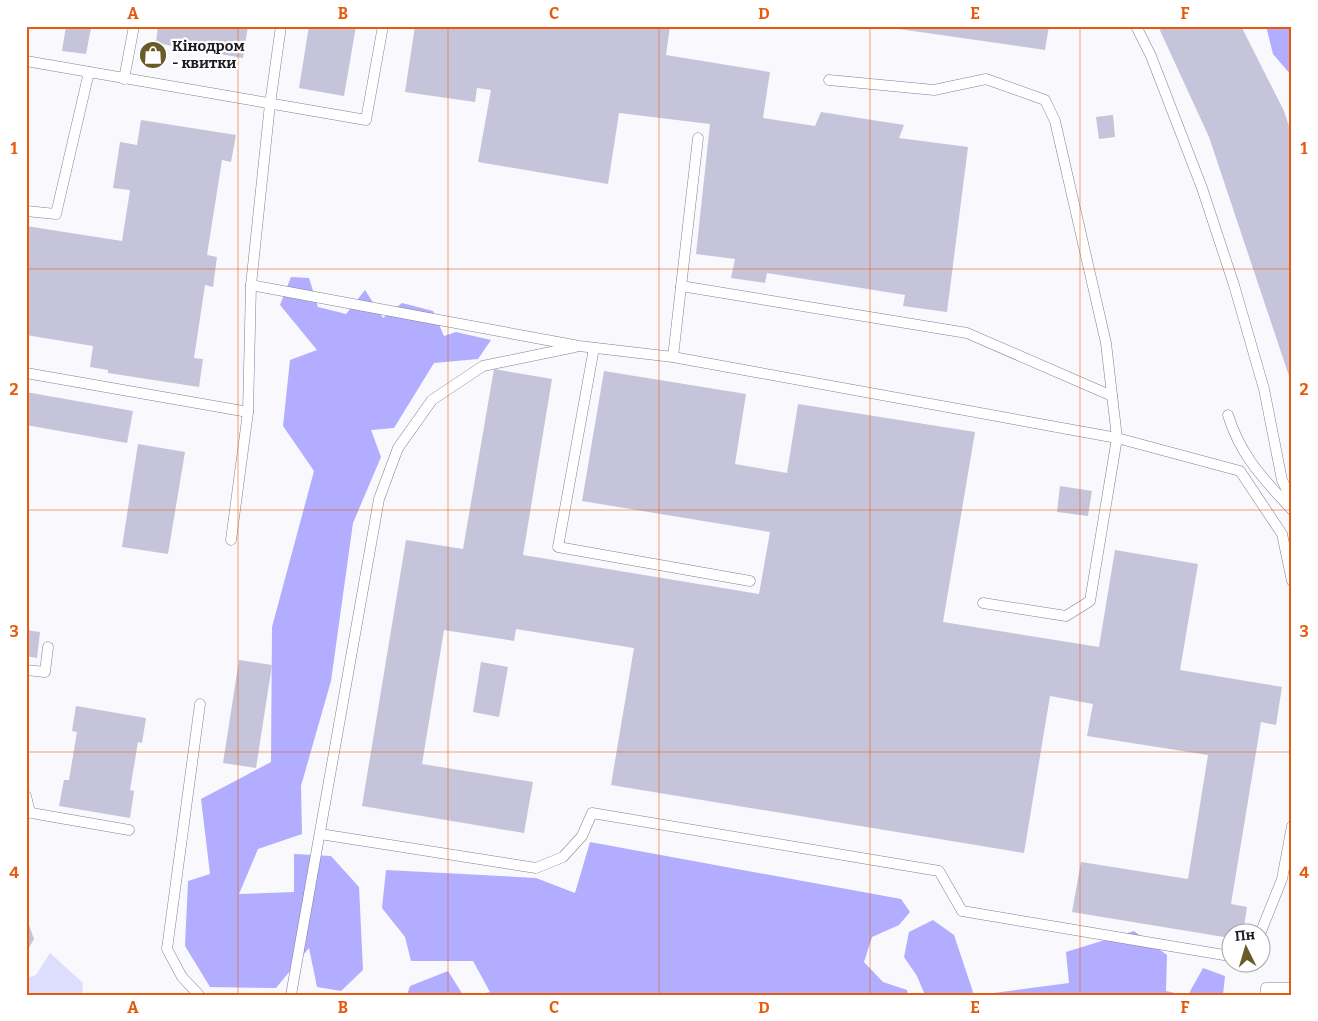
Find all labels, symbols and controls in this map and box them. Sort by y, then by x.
text: A [127,4,139,23]
text: B [338,4,348,23]
text: C [549,4,559,23]
text: D [758,4,770,23]
text: E [970,4,980,23]
text: F [1181,4,1190,23]
place label: Кінодром - квитки [172,37,245,72]
shop icon: Кінодром - квитки [138,40,168,70]
text: 1 [11,139,18,158]
text: 1 [1301,139,1308,158]
text: 2 [9,380,19,399]
text: 2 [1299,380,1309,399]
text: 3 [9,622,19,641]
text: 3 [1299,622,1309,641]
text: 4 [9,863,19,882]
text: 4 [1299,863,1309,882]
north arrow [1220,924,1270,974]
text: Пн [1234,926,1256,945]
text: A [127,998,139,1017]
text: B [338,998,348,1017]
text: C [549,998,559,1017]
text: D [758,998,770,1017]
text: E [970,998,980,1017]
text: F [1181,998,1190,1017]

